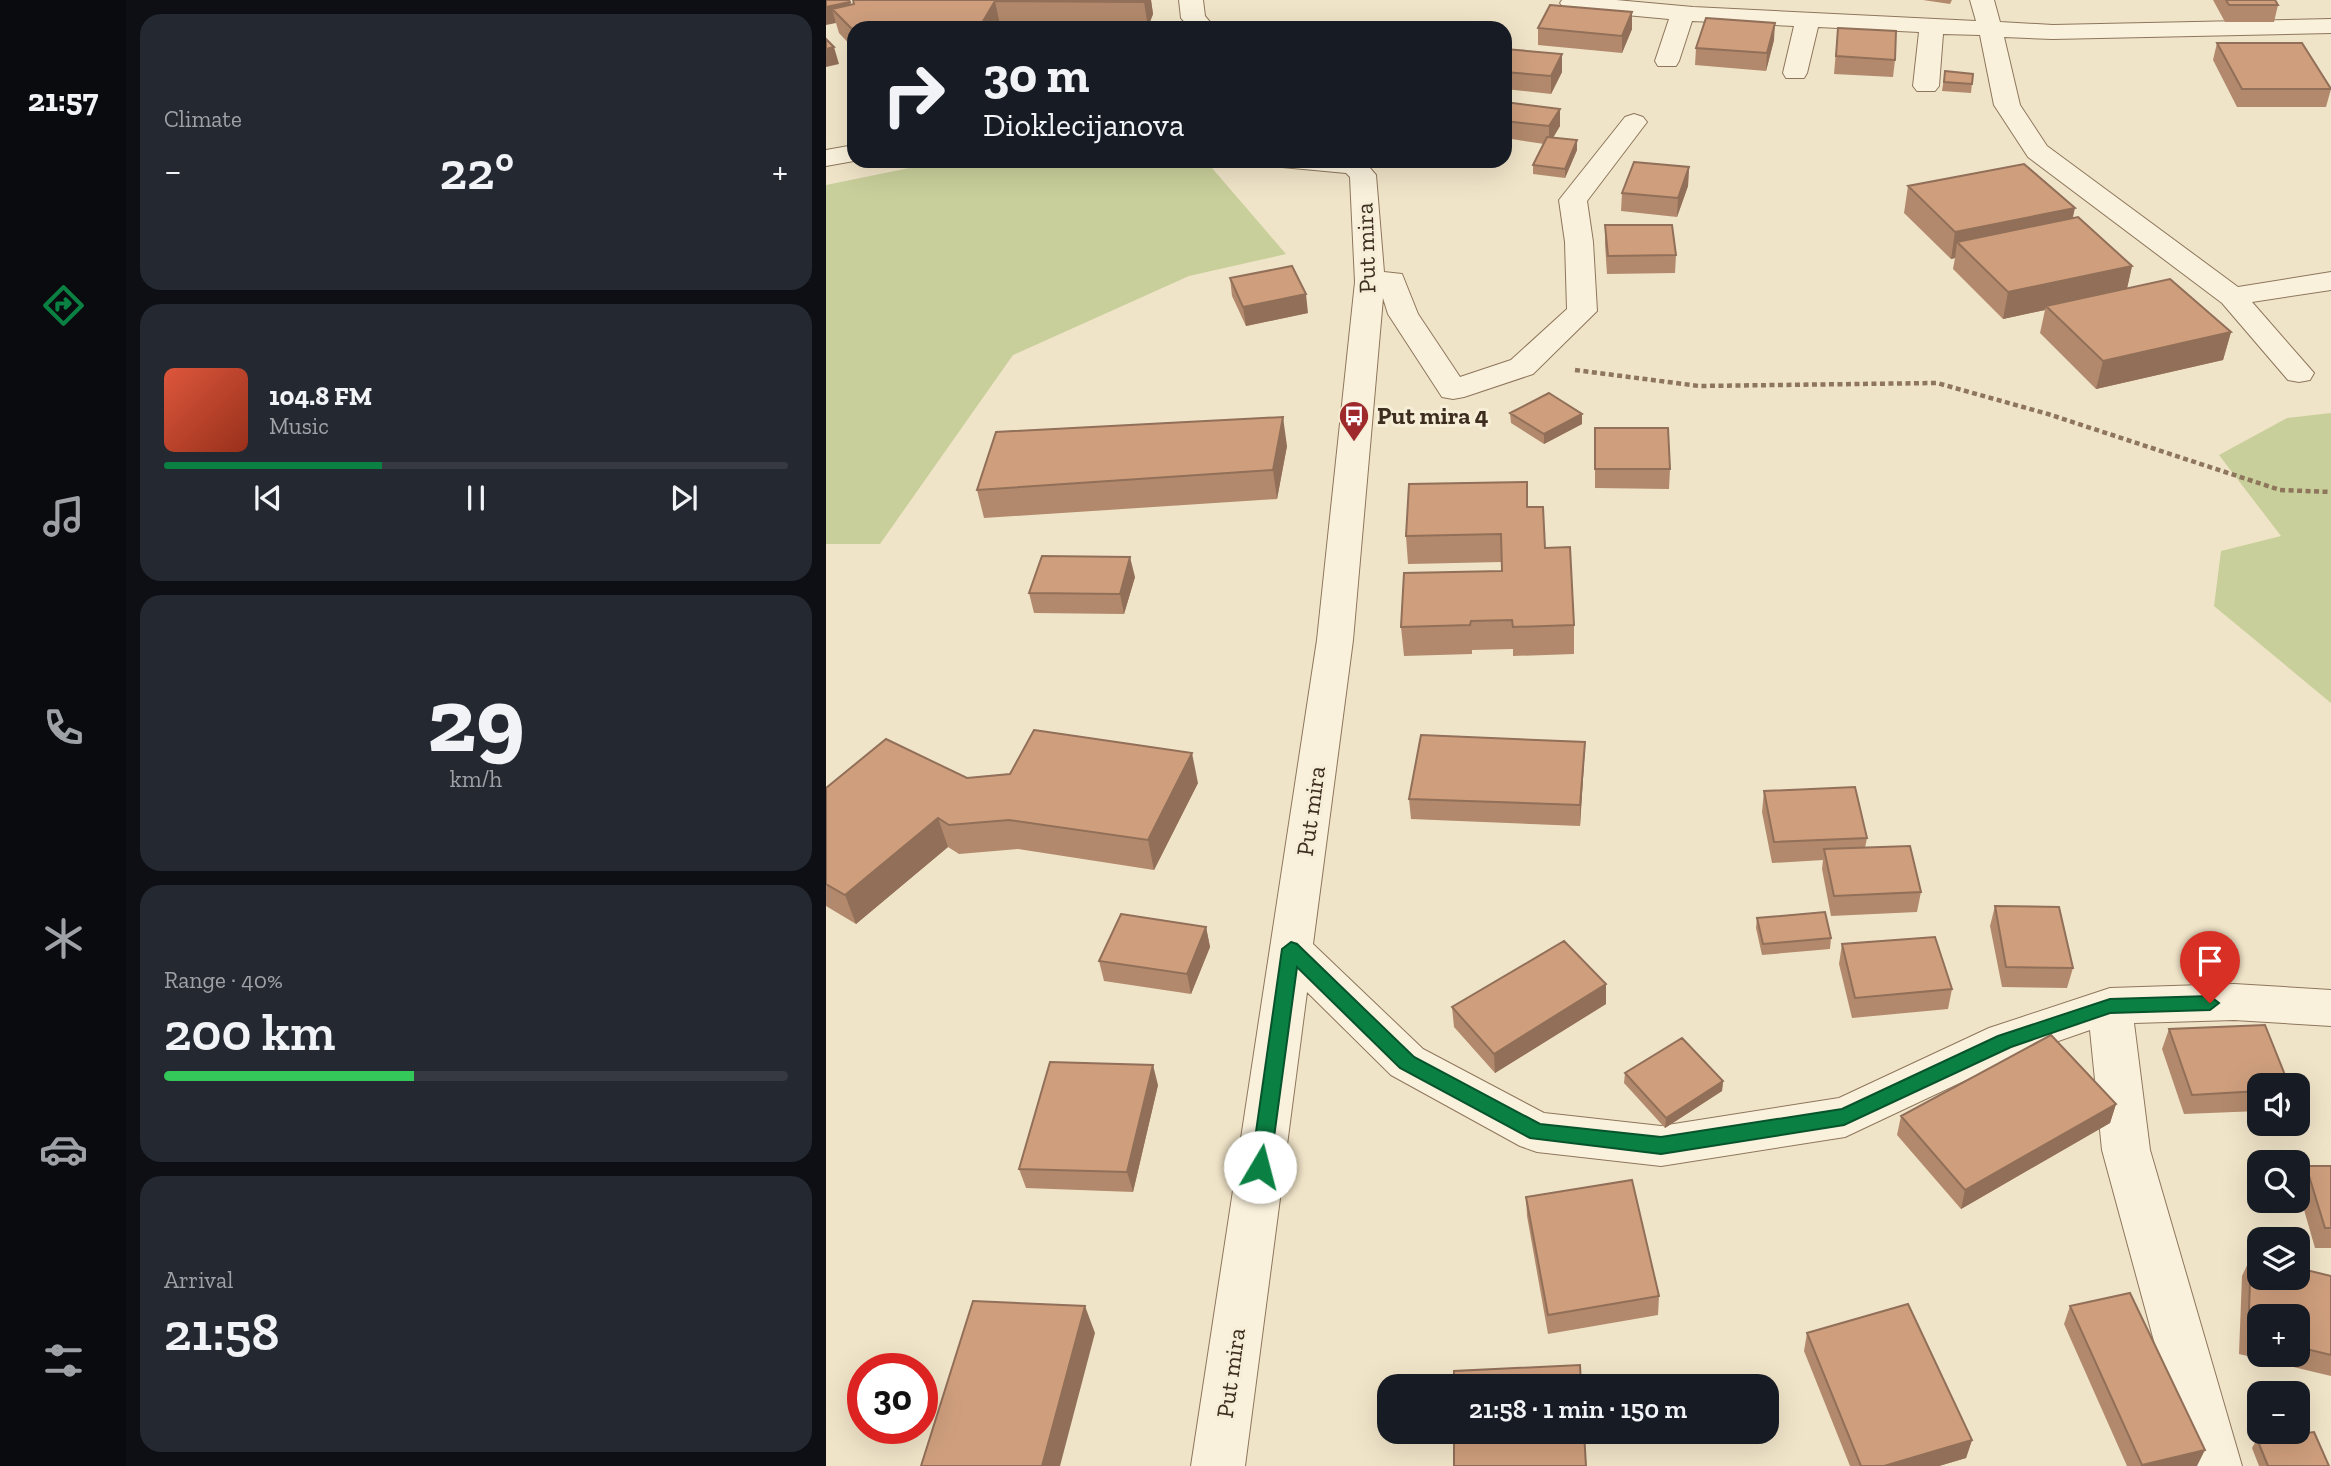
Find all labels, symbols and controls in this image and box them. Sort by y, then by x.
text: 30 m [983,46,1089,105]
icon: right [868,49,959,140]
text: 21:57 [28,81,98,119]
text: Climate [164,105,242,133]
text: Dioklecijanova [983,106,1184,144]
text: 22° [440,140,514,202]
text: − [164,148,182,194]
text: + [772,148,788,194]
street label: Put mira [1349,202,1382,294]
icon: directions [39,281,88,330]
text: 104.8 FM [269,380,372,412]
bus stop icon: Put mira 4 [1337,399,1371,443]
place label: Put mira 4 [1377,401,1489,430]
text: Music [269,412,329,440]
icon: previous [249,479,287,517]
icon: pause [457,479,495,517]
icon: next [665,479,703,517]
icon: music [39,492,88,541]
text: 29 [427,665,525,774]
icon: phone [39,703,88,752]
street label: Put mira [1290,764,1331,858]
text: km/h [450,765,502,793]
icon: climate [39,914,88,963]
pin [2180,931,2240,1003]
icon: arrive [2191,942,2229,980]
text: Range · 40% [164,966,283,994]
text: 200 km [164,1001,335,1063]
map controls [2247,1073,2310,1444]
button: sound [2247,1073,2310,1136]
icon: car [39,1125,88,1174]
position arrow [1223,1130,1297,1204]
button: search [2247,1150,2310,1213]
button: layers [2247,1227,2310,1290]
text: Arrival [164,1266,233,1294]
text: 21:58 [164,1301,280,1363]
button: + [2247,1304,2310,1367]
street label: Put mira [1210,1326,1251,1420]
icon: filters [39,1336,88,1385]
speed limit sign: 30 [847,1353,938,1444]
button: − [2247,1381,2310,1444]
text: 21:58 · 1 min · 150 m [1469,1393,1687,1425]

